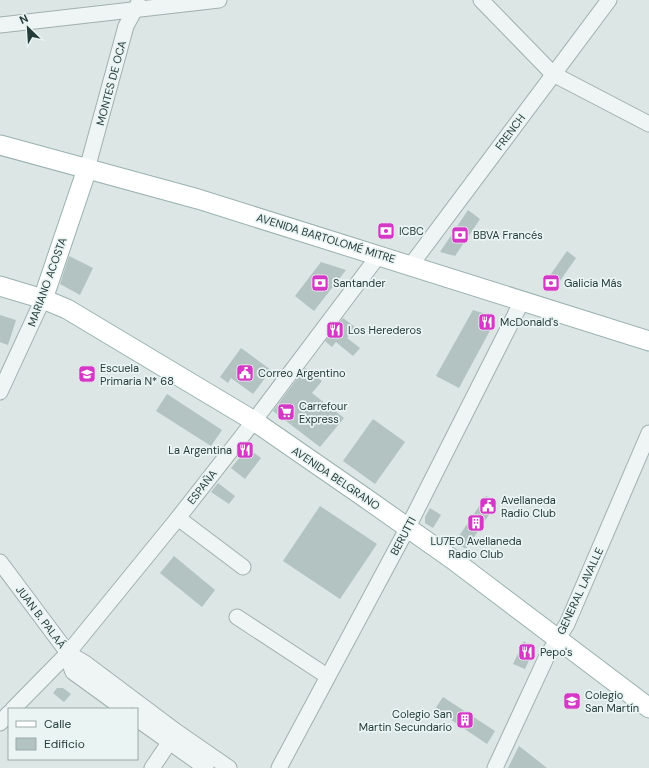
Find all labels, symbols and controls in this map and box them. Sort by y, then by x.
north arrow [8,8,48,48]
text: N [17,11,30,27]
street label: MONTES DE OCA [93,39,129,127]
street label: FRENCH [492,111,528,153]
street label: AVENIDA BARTOLOMÉ MITRE [255,210,397,266]
bank icon: ICBC [376,221,396,241]
place label: ICBC [399,224,424,238]
bank icon: BBVA Francés [450,225,470,245]
place label: BBVA Francés [473,228,543,242]
street label: MARIANO ACOSTA [24,235,70,329]
bank icon: Santander [310,273,330,293]
bank icon: Galicia Más [541,273,561,293]
place label: Santander [333,276,386,290]
place label: Galicia Más [564,276,622,290]
restaurant icon: McDonald's [477,312,497,332]
place label: McDonald's [500,315,559,329]
restaurant icon: Los Herederos [325,320,345,340]
place label: Los Herederos [348,323,421,337]
place label: Escuela Primaria N* 68 [100,361,174,388]
public building icon: Correo Argentino [235,363,255,383]
school or university icon: Escuela Primaria N* 68 [77,364,97,384]
place label: Correo Argentino [258,366,346,380]
place label: Carrefour Express [299,399,347,426]
supermarket icon: Carrefour Express [276,402,296,422]
restaurant icon: La Argentina [235,440,255,460]
place label: La Argentina [168,443,232,457]
street label: AVENIDA BELGRANO [289,443,383,513]
street label: ESPAÑA [184,467,220,507]
place label: Avellaneda Radio Club [501,493,556,520]
public building icon: Avellaneda Radio Club [478,496,498,516]
building icon: LU7EO Avellaneda Radio Club [466,513,486,533]
street label: BERUTTI [387,514,419,558]
place label: LU7EO Avellaneda Radio Club [430,534,522,561]
street label: GENERAL LAVALLE [554,545,606,637]
street label: JUAN B. PALAÁ [13,583,69,651]
restaurant icon: Pepo's [517,642,537,662]
place label: Pepo's [540,645,573,659]
place label: Colegio San Martín [585,688,639,715]
school or university icon: Colegio San Martín [562,691,582,711]
place label: Colegio San Martin Secundario [359,707,452,734]
legend [8,708,138,760]
building icon: Colegio San Martin Secundario [455,710,475,730]
text: Calle [44,716,71,732]
text: Edificio [44,736,85,752]

